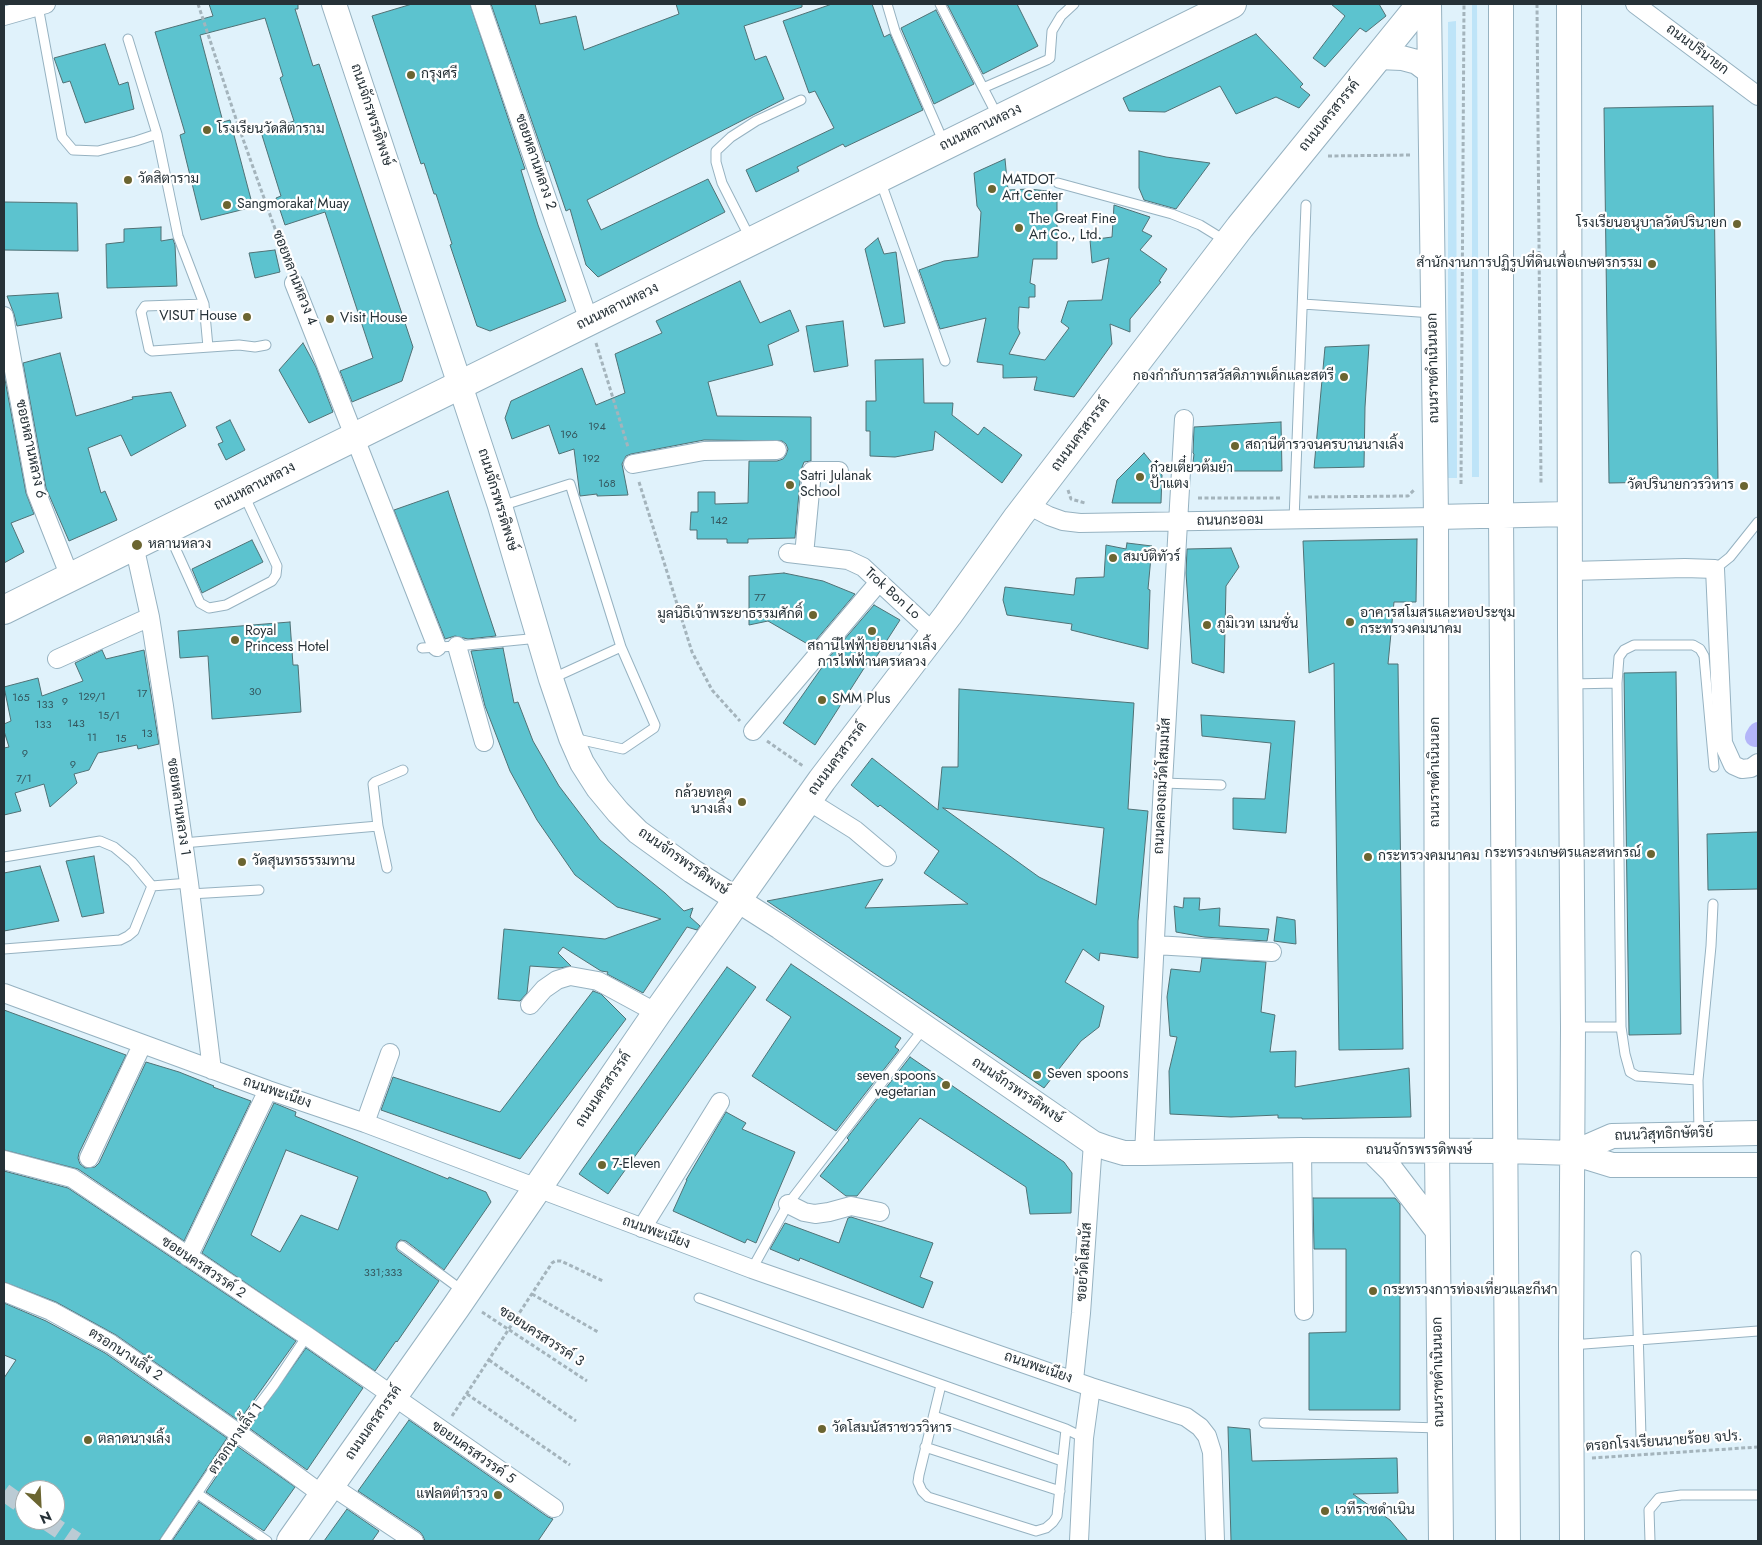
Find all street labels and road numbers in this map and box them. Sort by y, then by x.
street label: ถนนปรินายก [1663,21,1731,79]
street label: ถนนจักรพรรดิพงษ์ [347,62,395,168]
street label: ถนนนครสวรรค์ [1296,77,1364,155]
street label: ถนนหลานหลวง [937,101,1025,155]
street label: ซอยหลานหลวง 2 [511,112,559,212]
street label: ซอยหลานหลวง 4 [268,228,320,328]
street label: ถนนหลานหลวง [574,280,662,334]
street label: ถนนราชดำเนินนอก [1425,313,1443,423]
street label: ถนนนครสวรรค์ [1048,395,1114,475]
street label: ซอยหลานหลวง 6 [11,398,49,500]
street label: ถนนจักรพรรดิพงษ์ [473,447,521,553]
street label: ถนนหลานหลวง [211,459,299,515]
street label: ถนนกะออม [1197,512,1263,530]
street label: Trok Bon Lo [861,565,923,623]
street label: ถนนคลองถมวัดโสมมนัส [1151,717,1175,855]
street label: ถนนราชดำเนินนอก [1428,717,1444,827]
street label: ถนนนครสวรรค์ [805,719,871,799]
street label: ซอยหลานหลวง 1 [163,757,193,857]
street label: ถนนจักรพรรดิพงษ์ [635,825,731,899]
street label: ถนนนครสวรรค์ [573,1049,635,1131]
street label: ถนนจักรพรรดิพงษ์ [968,1054,1066,1128]
street label: ถนนพะเนียง [241,1073,313,1113]
street label: ถนนวิสุทธิกษัตริย์ [1614,1125,1714,1145]
street label: ถนนจักรพรรดิพงษ์ [1366,1143,1472,1159]
street label: ถนนพะเนียง [620,1213,692,1253]
street label: ซอยวัดโสมนัส [1074,1222,1096,1302]
street label: ซอยนครสวรรค์ 2 [158,1234,248,1302]
street label: ซอยนครสวรรค์ 3 [495,1303,587,1371]
street label: ถนนราชดำเนินนอก [1430,1317,1448,1427]
street label: ตรอกนางเลิ้ง 2 [85,1325,165,1385]
street label: ถนนพะเนียง [1002,1348,1074,1388]
street label: ถนนนครสวรรค์ [342,1382,406,1464]
street label: ตรอกนางเลิ้ง 1 [205,1400,267,1478]
street label: ซอยนครสวรรค์ 5 [428,1418,518,1488]
street label: ตรอกโรงเรียนนายร้อย จปร. [1585,1428,1743,1456]

